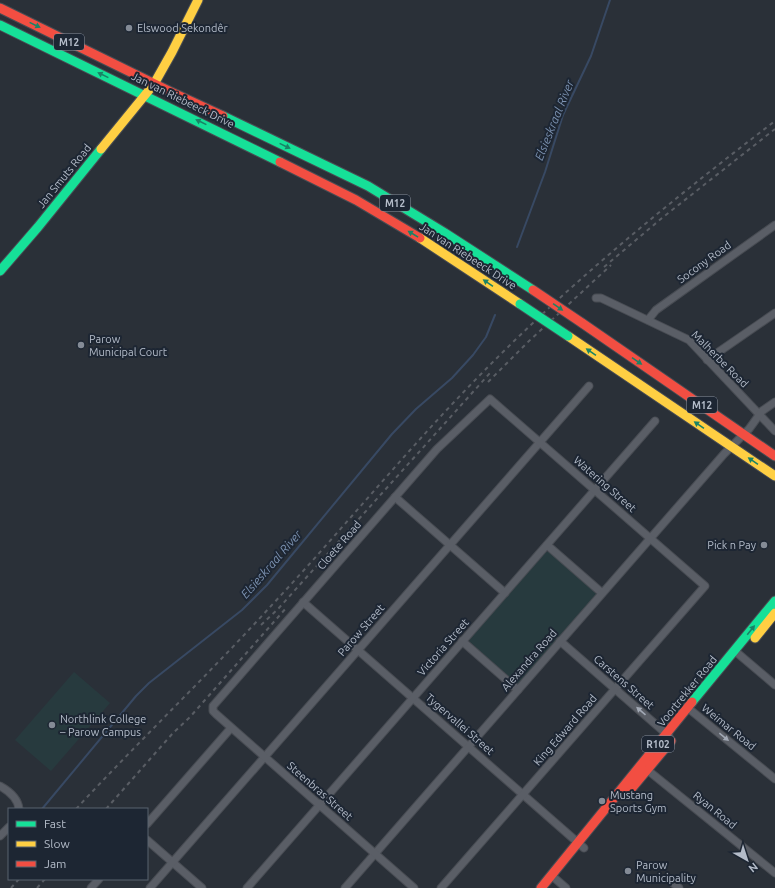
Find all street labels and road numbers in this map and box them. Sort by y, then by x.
road number: M12 [54,34,84,50]
street label: Jan van Riebeeck Drive [130,70,236,130]
street label: Jan Smuts Road [35,142,93,210]
road number: M12 [380,195,410,211]
street label: Jan van Riebeeck Drive [417,220,519,292]
street label: Socony Road [675,239,733,285]
street label: Malherbe Road [689,328,751,390]
road number: M12 [687,397,717,413]
street label: Watering Street [571,454,639,515]
street label: Cloete Road [315,518,363,572]
street label: Parow Street [335,601,387,658]
street label: Victoria Street [415,616,471,678]
street label: Alexandra Road [499,627,559,693]
street label: Carstens Street [591,653,657,712]
street label: Voortrekker Road [655,653,719,729]
street label: Tygervallei Street [423,691,497,757]
street label: King Edward Road [531,692,599,768]
street label: Weimar Road [700,702,758,752]
road number: R102 [642,736,674,752]
street label: Steenbras Street [285,759,356,823]
street label: Ryan Road [691,789,739,831]

